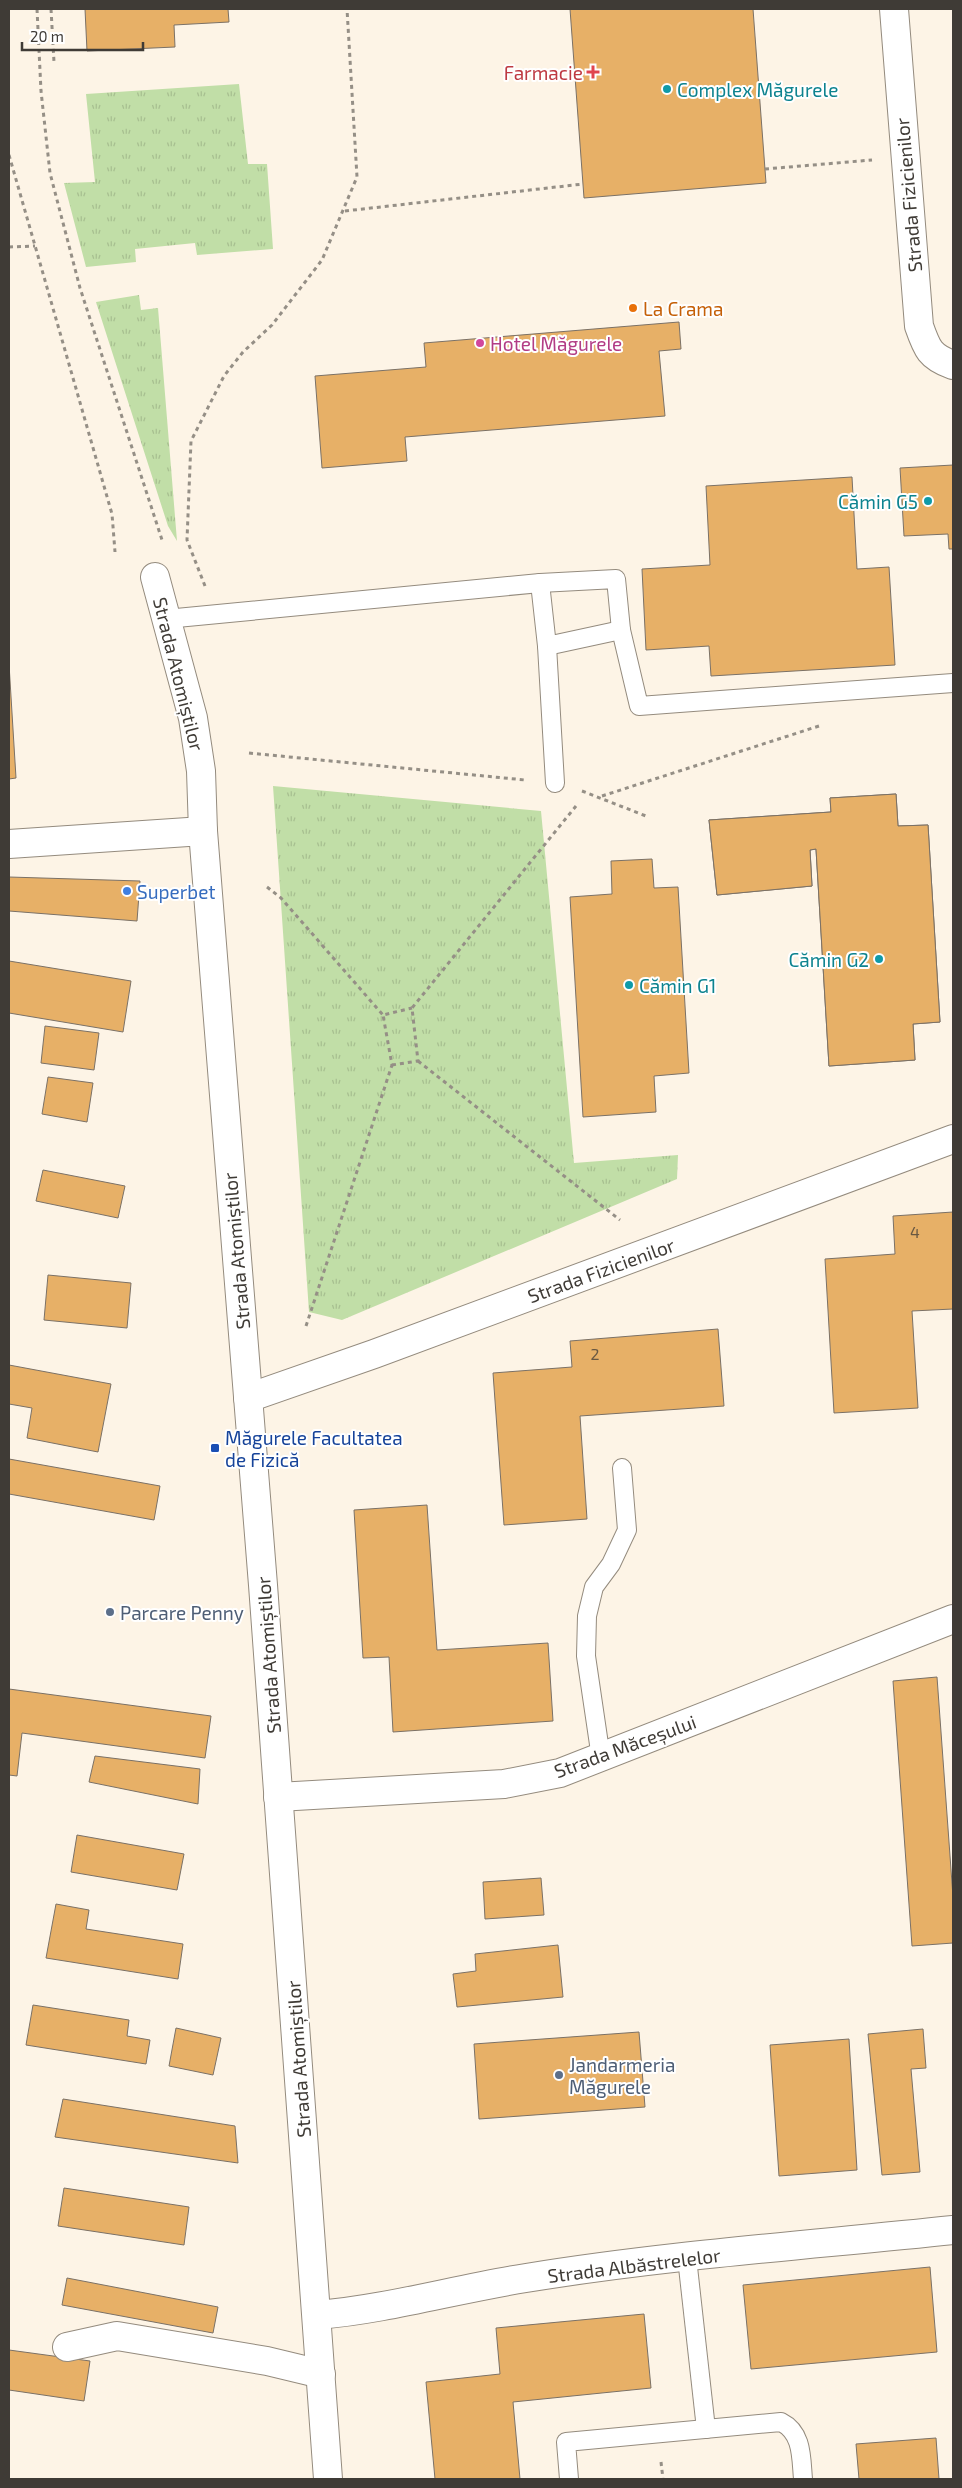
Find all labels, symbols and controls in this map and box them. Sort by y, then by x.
scale bar [22,20,144,52]
text: 20 m [30,27,64,45]
place label: Farmacie [504,61,583,84]
marker: Farmacie [587,66,599,78]
place label: Complex Măgurele [677,78,838,101]
marker: Complex Măgurele [661,83,673,95]
street label: Strada Fizicienilor [890,117,926,273]
place label: La Crama [643,297,723,320]
marker: La Crama [627,302,639,314]
place label: Hotel Măgurele [490,332,622,355]
marker: Hotel Măgurele [474,337,486,349]
place label: Cămin G5 [838,490,918,513]
marker: Cămin G5 [922,495,934,507]
street label: Strada Atomiștilor [147,595,209,754]
place label: Superbet [137,880,216,903]
marker: Superbet [121,885,133,897]
place label: Cămin G2 [788,948,869,971]
marker: Cămin G2 [873,953,885,965]
place label: Cămin G1 [639,974,716,997]
marker: Cămin G1 [623,979,635,991]
street label: Strada Atomiștilor [218,1171,256,1330]
house number: 4 [910,1222,920,1241]
street label: Strada Fizicienilor [524,1233,678,1307]
house number: 2 [591,1344,600,1363]
place label: Măgurele Facultatea de Fizică [225,1426,403,1471]
marker: Măgurele Facultatea de Fizică [209,1442,221,1454]
street label: Strada Atomiștilor [251,1575,287,1734]
place label: Parcare Penny [120,1601,244,1624]
marker: Parcare Penny [104,1606,116,1618]
street label: Strada Măceșului [551,1710,700,1784]
street label: Strada Atomiștilor [281,1979,317,2138]
place label: Jandarmeria Măgurele [569,2053,675,2098]
marker: Jandarmeria Măgurele [553,2069,565,2081]
street label: Strada Albăstrelelor [546,2243,722,2287]

